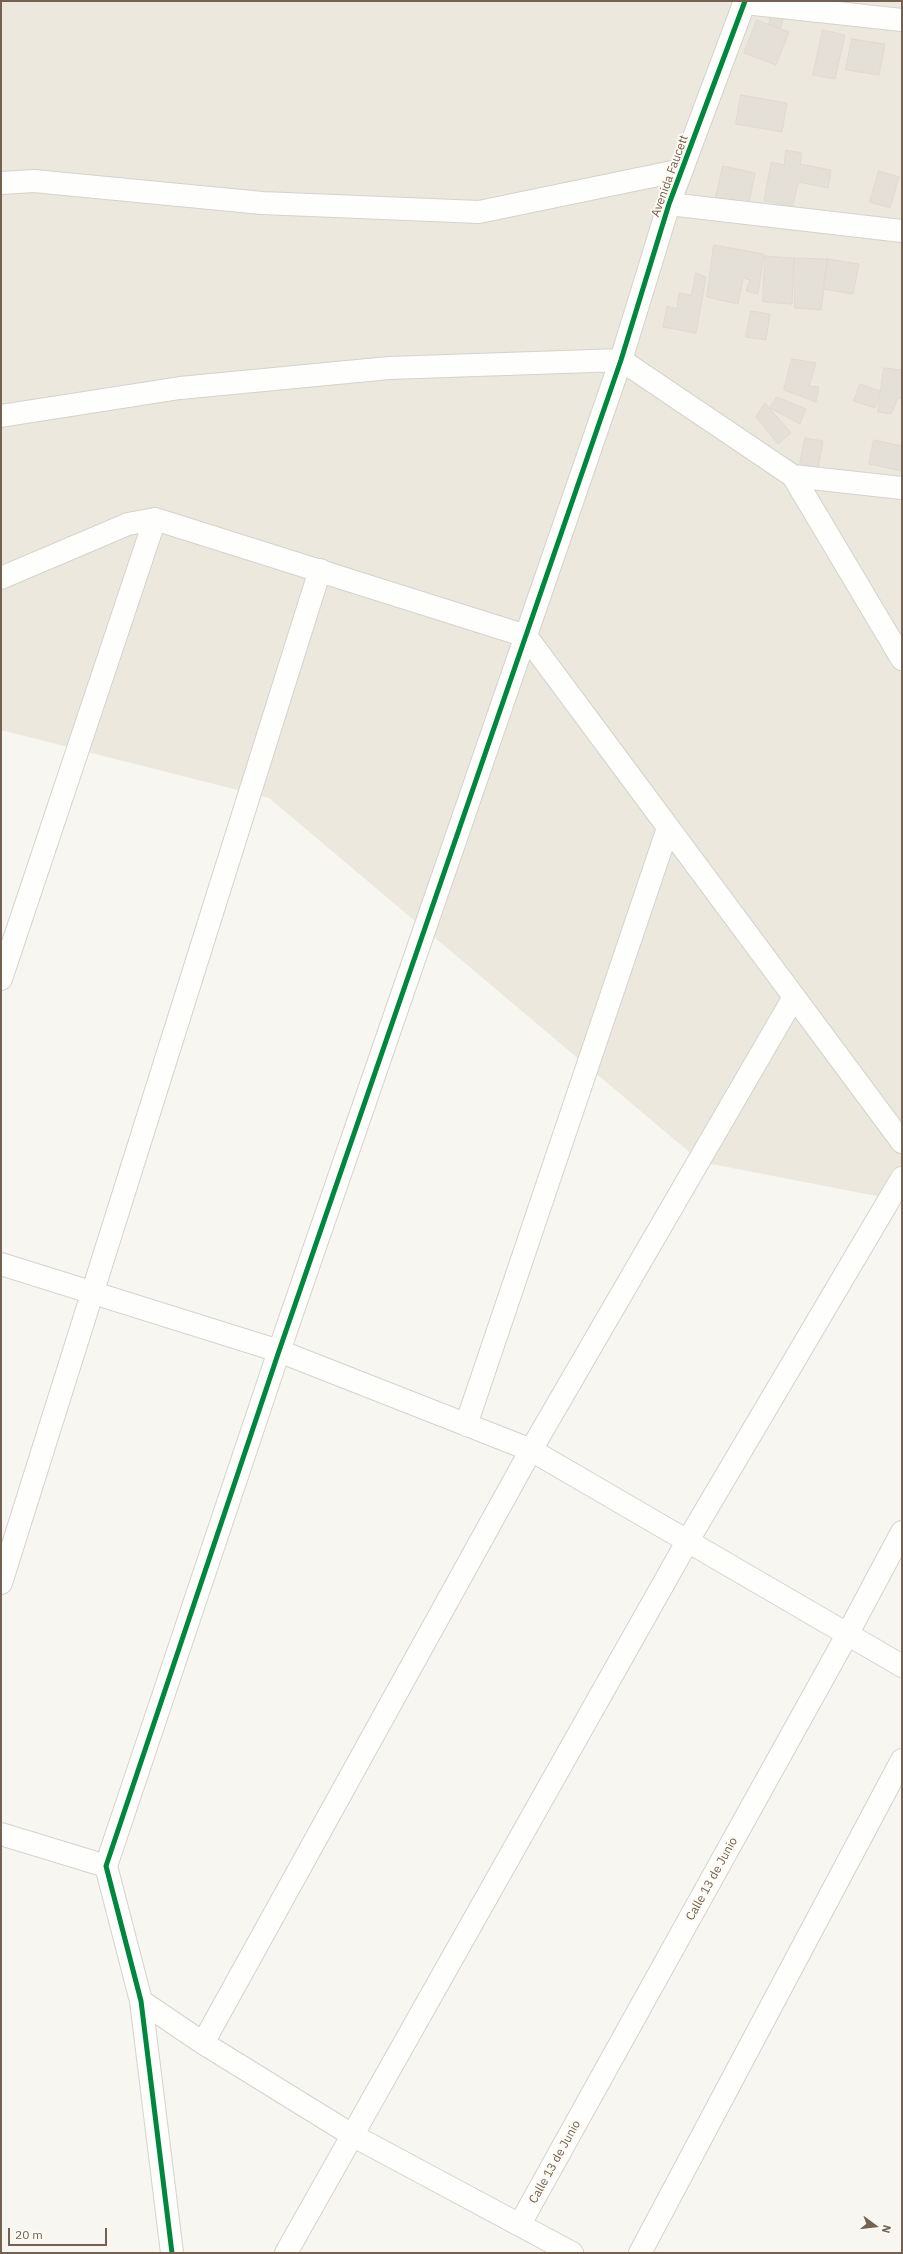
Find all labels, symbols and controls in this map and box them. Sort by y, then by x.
street label: Avenida Faucett [648,133,692,219]
street label: Calle 13 de Junio [683,1835,741,1923]
street label: Calle 13 de Junio [526,2118,584,2206]
north arrow [855,2206,895,2246]
scale bar [10,2220,109,2246]
text: N [879,2223,894,2235]
text: 20 m [15,2227,43,2242]

